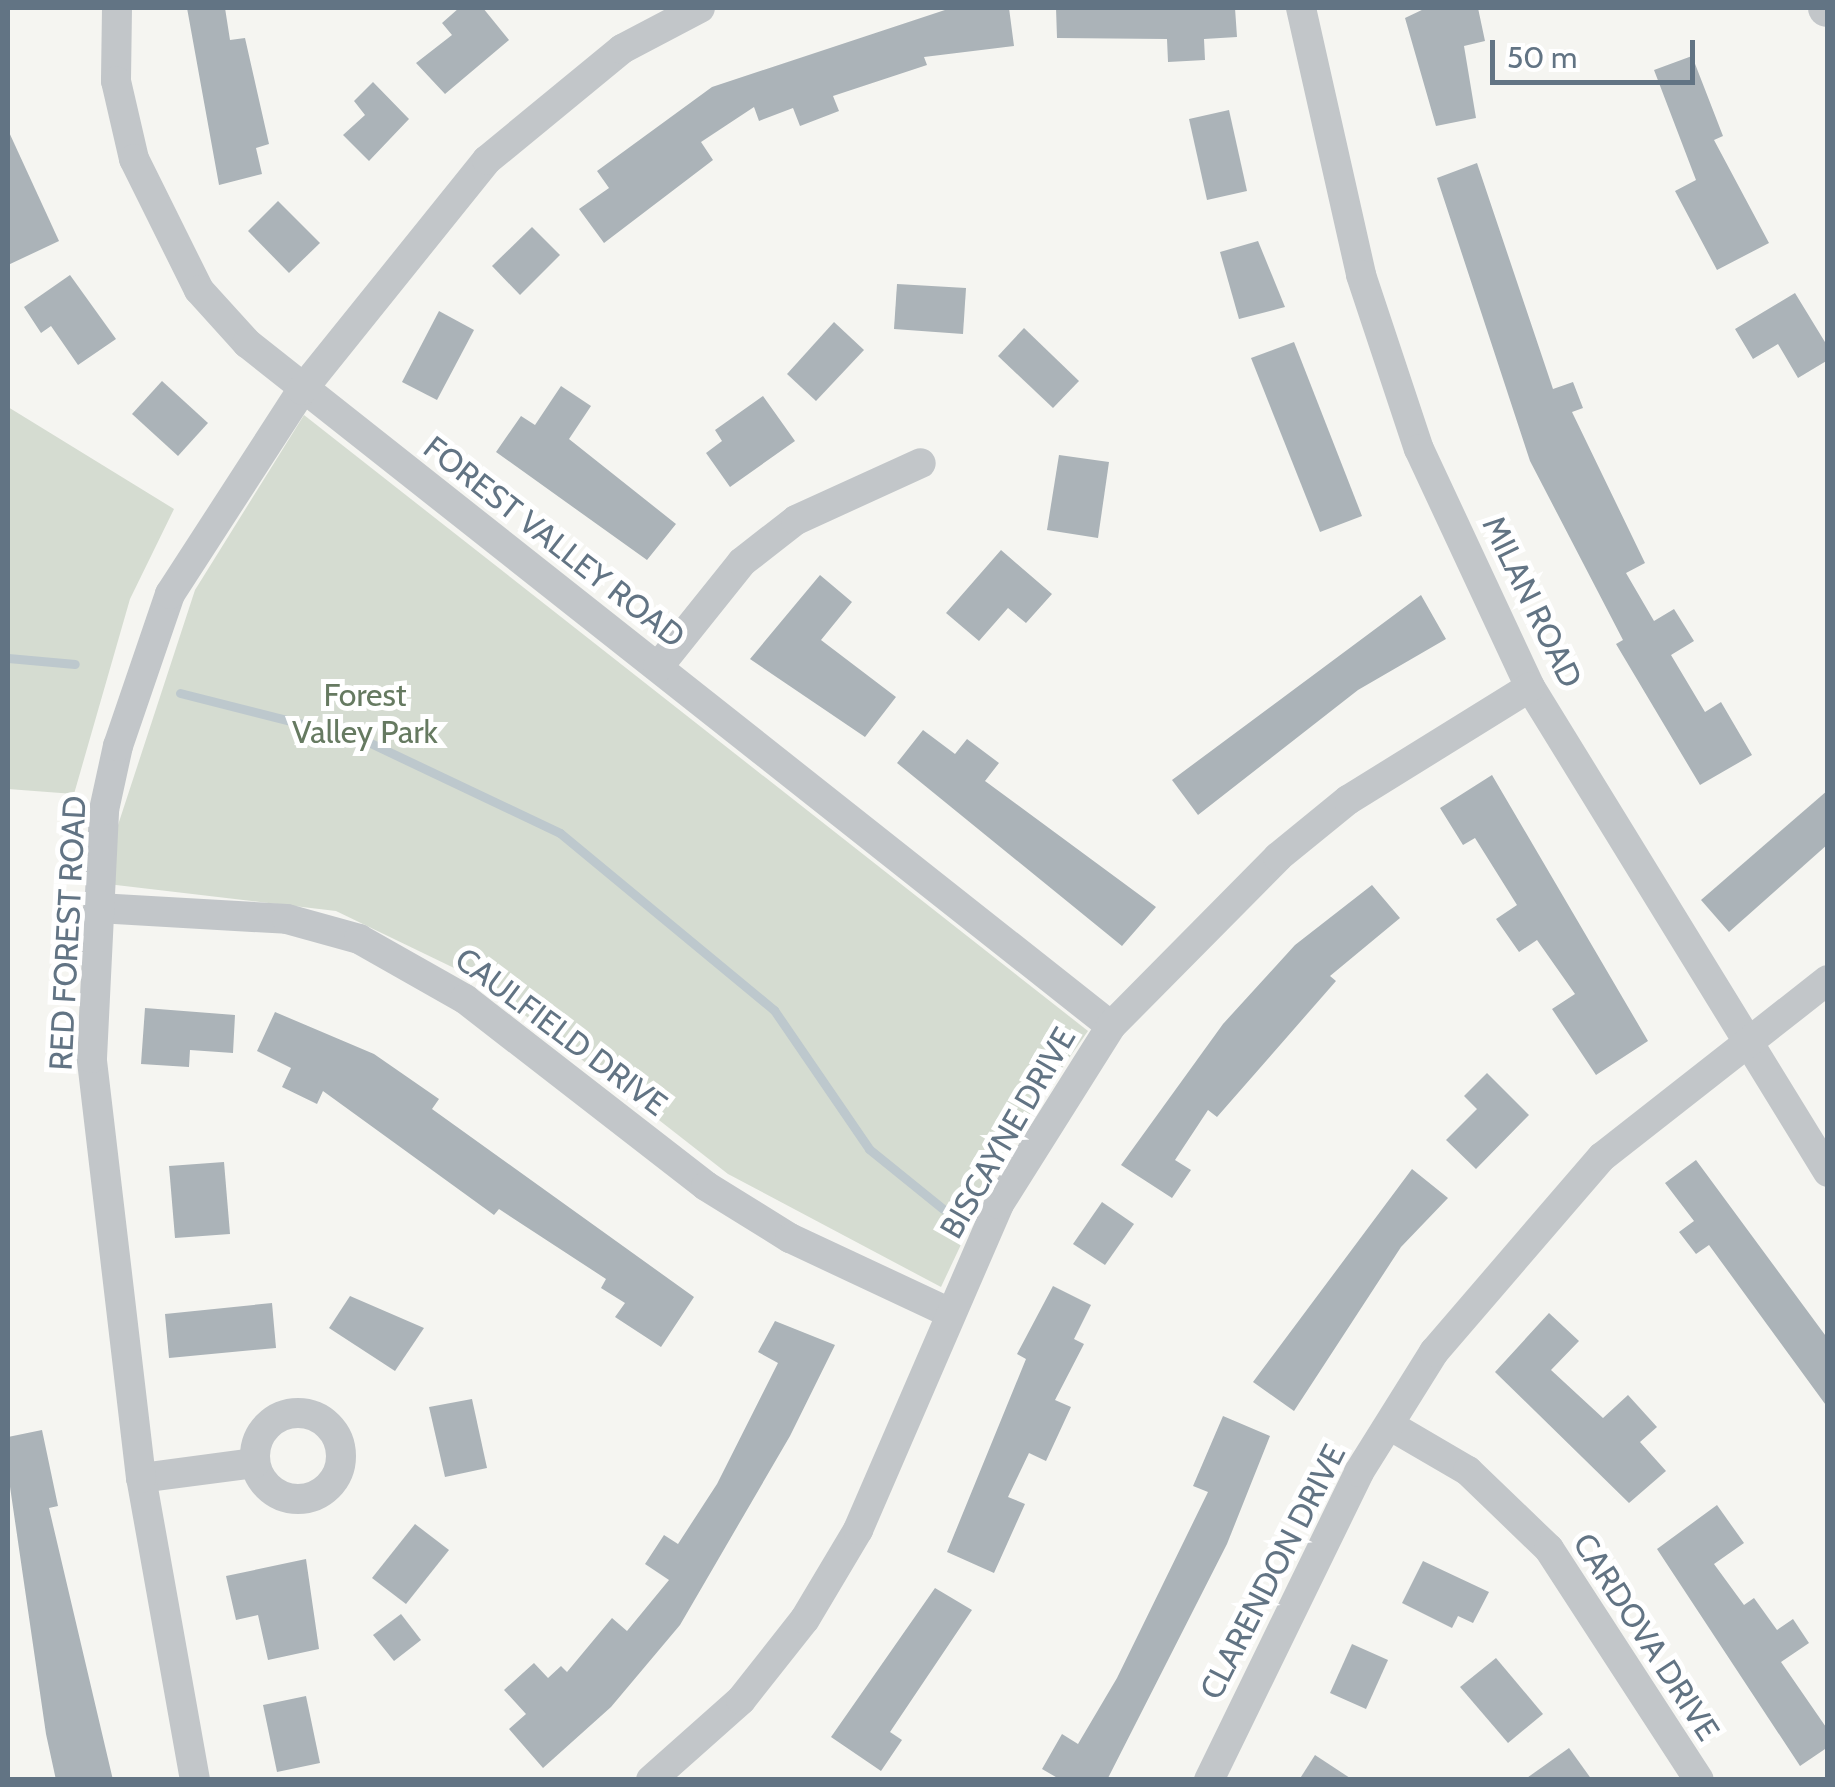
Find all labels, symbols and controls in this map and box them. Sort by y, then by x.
scale bar [1495,20,1700,82]
text: 50 m [1507,39,1577,76]
street label: FOREST VALLEY ROAD [416,428,692,656]
street label: MILAN ROAD [1474,510,1590,694]
park label: Forest Valley Park [292,677,438,752]
street label: RED FOREST ROAD [42,795,94,1071]
street label: CAULFIELD DRIVE [448,940,674,1124]
street label: BISCAYNE DRIVE [932,1021,1084,1245]
street label: CLARENDON DRIVE [1192,1438,1354,1706]
street label: CARDOVA DRIVE [1565,1526,1727,1748]

